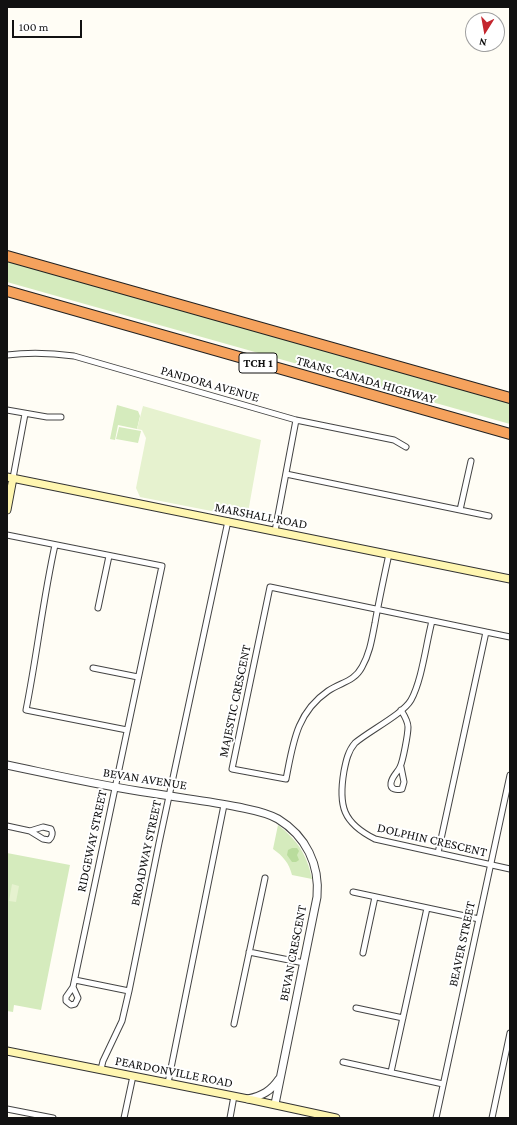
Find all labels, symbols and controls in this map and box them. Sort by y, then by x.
scale bar [14,12,84,38]
north arrow [465,12,505,52]
text: 100 m [19,20,48,34]
text: N [478,36,488,49]
road number: TCH 1 [239,353,277,373]
street label: TRANS-CANADA HIGHWAY [294,353,438,407]
street label: PANDORA AVENUE [159,362,261,406]
street label: MARSHALL ROAD [213,499,309,533]
street label: MAJESTIC CRESCENT [215,643,255,759]
street label: BEVAN AVENUE [102,765,188,793]
street label: RIDGEWAY STREET [74,789,110,893]
street label: BROADWAY STREET [127,799,165,907]
street label: DOLPHIN CRESCENT [376,820,488,860]
street label: BEAVER STREET [445,900,479,988]
street label: BEVAN CRESCENT [276,904,310,1002]
street label: PEARDONVILLE ROAD [114,1053,234,1091]

